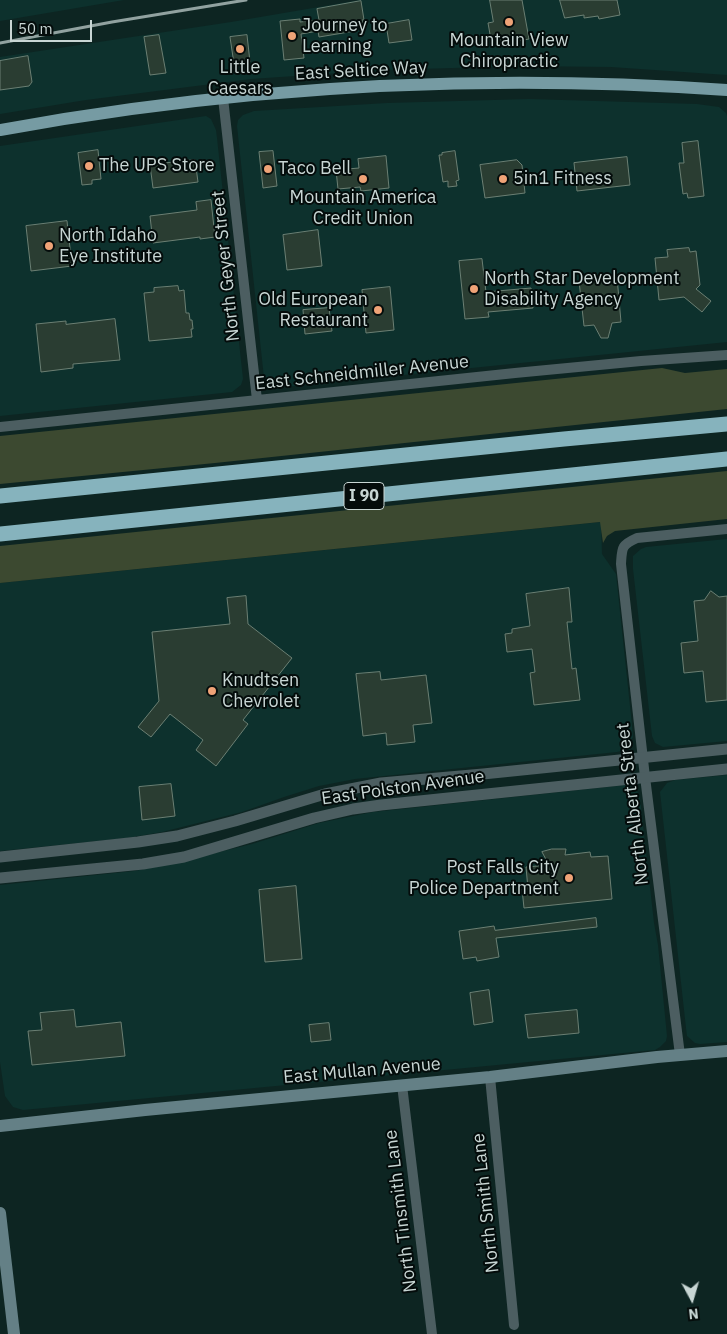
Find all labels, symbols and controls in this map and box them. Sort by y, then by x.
scale bar [12,10,95,42]
place label: Journey to Learning [302,15,388,58]
marker: Mountain View Chiropractic [503,16,515,28]
text: 50 m [18,19,53,38]
marker: Journey to Learning [286,30,298,42]
place label: Mountain View Chiropractic [449,30,569,72]
marker: Little Caesars [234,43,246,55]
place label: Little Caesars [208,57,272,100]
street label: East Seltice Way [294,57,428,85]
place label: The UPS Store [99,155,215,177]
place label: Taco Bell [278,158,351,180]
marker: The UPS Store [83,160,95,172]
marker: Taco Bell [262,163,274,175]
place label: 5in1 Fitness [513,168,612,190]
marker: Mountain America Credit Union [357,173,369,185]
marker: 5in1 Fitness [497,173,509,185]
place label: Mountain America Credit Union [290,187,436,230]
street label: North Geyer Street [207,189,245,343]
place label: North Idaho Eye Institute [59,225,162,268]
marker: North Idaho Eye Institute [43,240,55,252]
place label: North Star Development Disability Agency [484,268,679,310]
marker: North Star Development Disability Agency [468,283,480,295]
place label: Old European Restaurant [258,289,368,332]
marker: Old European Restaurant [372,304,384,316]
street label: East Schneidmiller Avenue [254,351,470,395]
road number: I 90 [344,482,384,510]
place label: Knudtsen Chevrolet [222,670,300,712]
marker: Knudtsen Chevrolet [206,685,218,697]
street label: North Alberta Street [612,722,654,886]
street label: East Polston Avenue [320,766,486,810]
place label: Post Falls City Police Department [409,857,559,900]
marker: Post Falls City Police Department [563,872,575,884]
street label: East Mullan Avenue [282,1053,442,1089]
street label: North Tinsmith Lane [380,1128,422,1294]
street label: North Smith Lane [468,1132,504,1274]
north arrow [667,1274,717,1324]
text: N [688,1304,700,1323]

